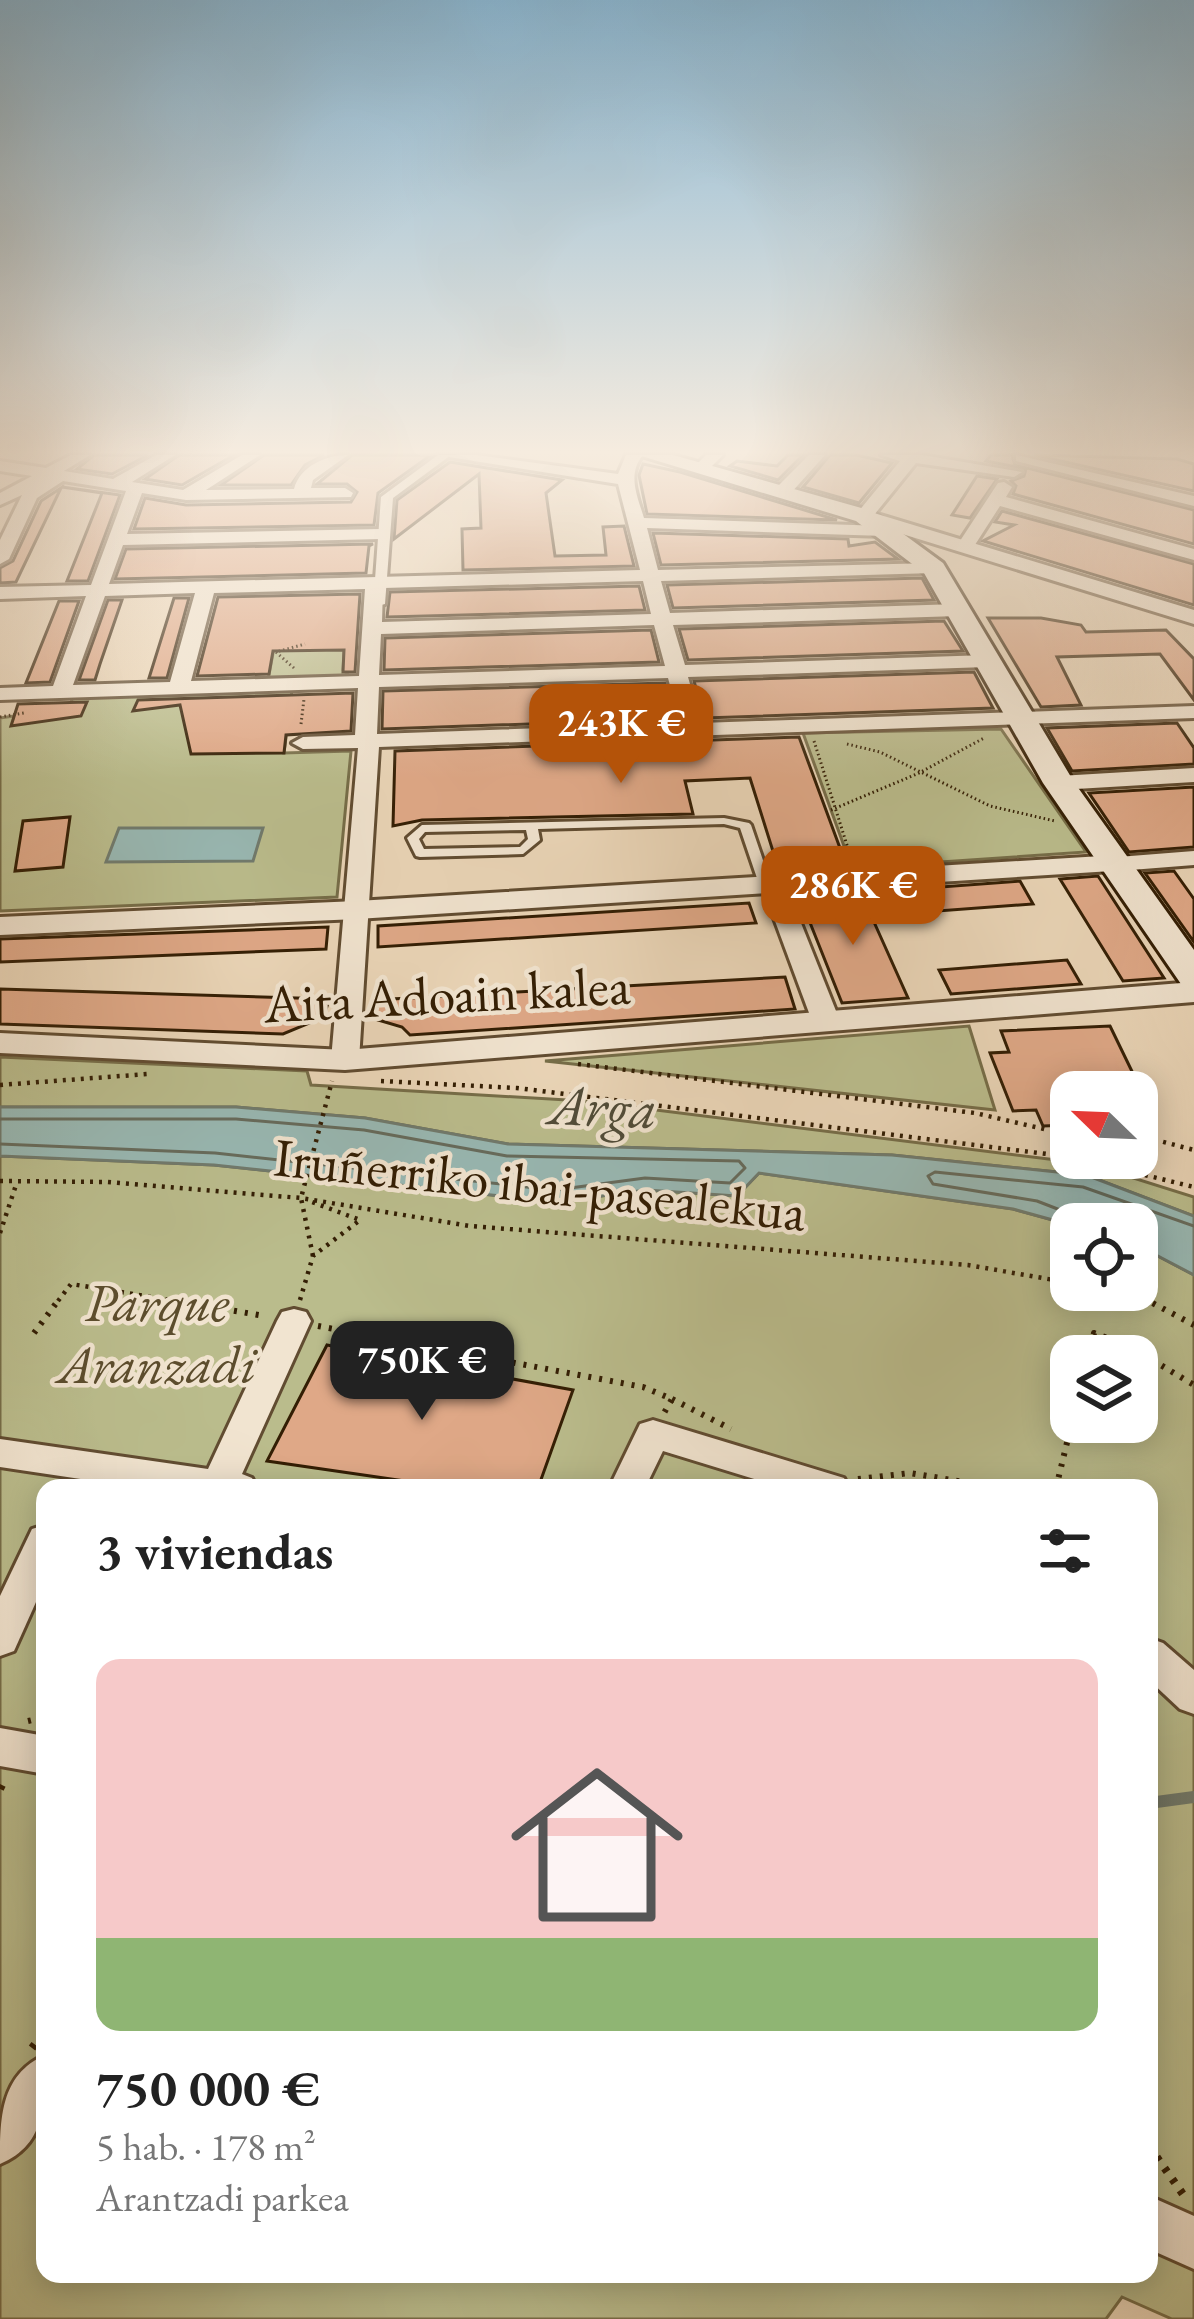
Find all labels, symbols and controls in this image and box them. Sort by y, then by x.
pin: 243K € [523,684,719,786]
text: 243K € [556,697,686,748]
pin: 286K € [755,846,951,948]
text: 286K € [788,859,918,910]
street label: Aita Adoain kalea [261,949,632,1039]
water label: Arga [544,1067,659,1145]
north arrow [1050,1071,1158,1179]
map controls [1050,1071,1158,1443]
street label: Iruñerriko ibai-pasealekua [271,1121,810,1247]
button: locate [1050,1203,1158,1311]
park label: Parque Aranzadi [54,1267,259,1399]
pin: 750K € [324,1321,520,1423]
text: 750K € [357,1334,487,1385]
button: layers [1050,1335,1158,1443]
text: 3 viviendas [96,1518,333,1584]
icon: filters [1032,1518,1098,1584]
icon: home [489,1737,705,1953]
text: 750 000 € [96,2055,320,2121]
text: 5 hab. · 178 m² [96,2121,316,2172]
text: Arantzadi parkea [96,2172,349,2223]

